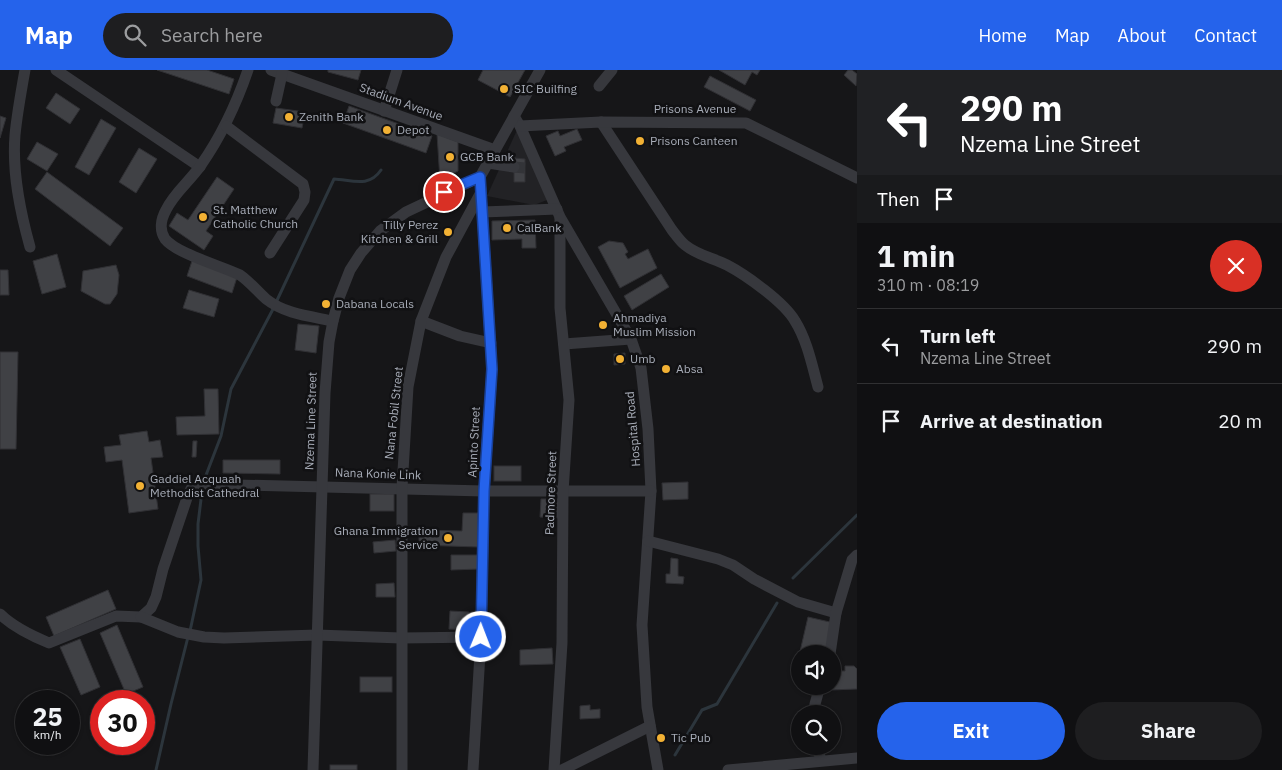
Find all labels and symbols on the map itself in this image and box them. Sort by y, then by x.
street label: Stadium Avenue [357,79,445,124]
place label: SIC Builfing [514,81,578,96]
marker: SIC Builfing [498,83,510,95]
street label: Prisons Avenue [654,101,737,116]
place label: Zenith Bank [299,109,364,124]
marker: Zenith Bank [283,111,295,123]
place label: Depot [397,122,430,137]
marker: Depot [381,124,393,136]
place label: Prisons Canteen [650,133,737,148]
marker: Prisons Canteen [634,135,646,147]
place label: GCB Bank [460,149,515,164]
marker: GCB Bank [444,151,456,163]
pin [423,171,465,213]
place label: St. Matthew Catholic Church [213,202,298,231]
marker: St. Matthew Catholic Church [197,211,209,223]
place label: Tilly Perez Kitchen & Grill [361,217,438,246]
place label: CalBank [517,220,562,235]
marker: CalBank [501,222,513,234]
marker: Tilly Perez Kitchen & Grill [442,226,454,238]
place label: Dabana Locals [336,296,414,311]
marker: Dabana Locals [320,298,332,310]
place label: Ahmadiya Muslim Mission [613,310,696,339]
marker: Ahmadiya Muslim Mission [597,319,609,331]
place label: Umb [630,351,656,366]
marker: Umb [614,353,626,365]
place label: Absa [676,361,703,376]
marker: Absa [660,363,672,375]
street label: Nana Fobil Street [381,366,406,460]
street label: Nzema Line Street [301,372,320,470]
street label: Hospital Road [622,391,643,467]
street label: Apinto Street [464,406,483,478]
street label: Padmore Street [542,451,559,535]
street label: Nana Konie Link [335,464,422,483]
place label: Gaddiel Acquaah Methodist Cathedral [150,471,259,500]
marker: Gaddiel Acquaah Methodist Cathedral [134,480,146,492]
place label: Ghana Immigration Service [334,523,438,552]
marker: Ghana Immigration Service [442,532,454,544]
position arrow [454,610,506,662]
speed limit sign: 30 [90,690,155,755]
place label: Tic Pub [671,730,711,745]
marker: Tic Pub [655,732,667,744]

